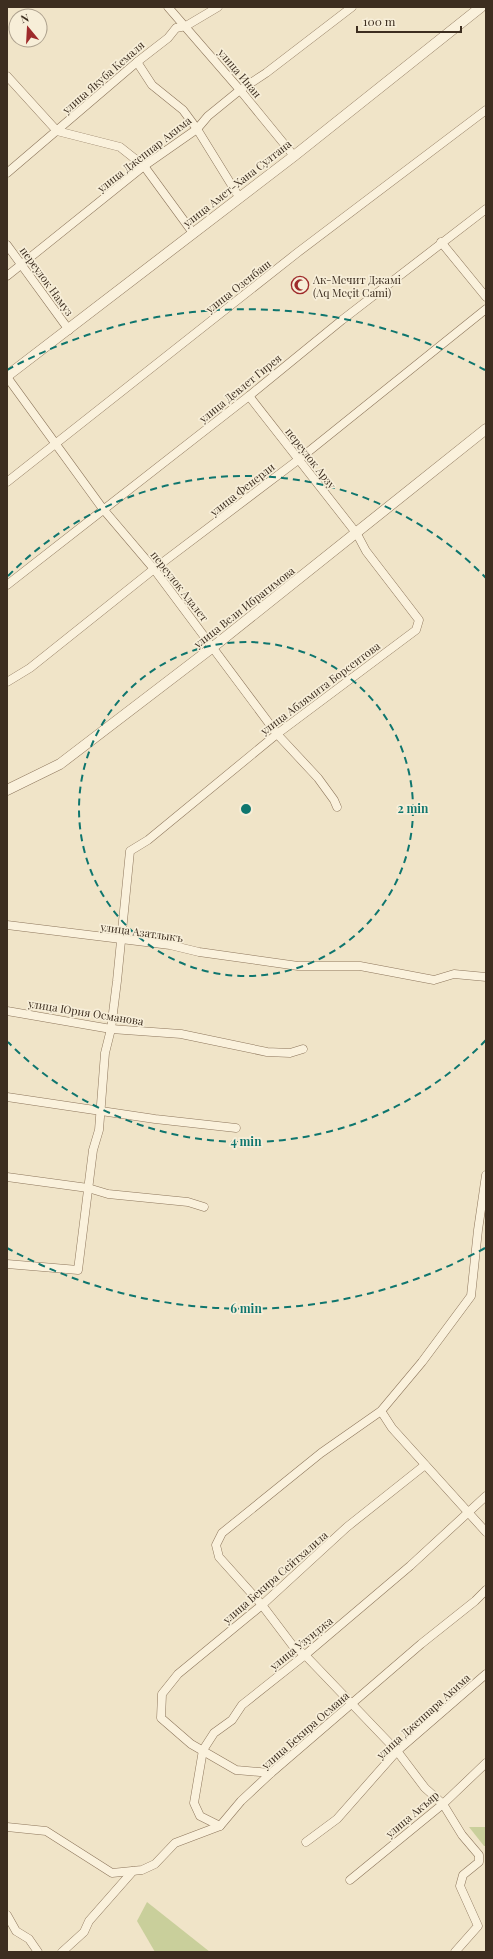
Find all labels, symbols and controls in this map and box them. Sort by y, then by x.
north arrow [8,8,48,48]
scale bar [357,8,461,34]
text: N [19,10,31,26]
text: 100 m [363,13,396,29]
street label: улица Якуба Кемаля [58,37,147,117]
street label: улица Инан [214,44,265,101]
street label: улица Джеппар Акима [93,112,195,196]
street label: улица Амет-Хана Султана [179,136,295,231]
street label: переулок Намуз [17,243,77,319]
street label: улица Озенбаш [202,256,274,317]
place label: Ак-Мечит Джамі (Aq Meçit Cami) [312,272,401,300]
mosque icon: Ак-Мечит Джамі (Aq Meçit Cami) [290,275,310,295]
street label: улица Девлет Гирея [195,350,284,426]
street label: переулок Арзу [282,424,340,492]
street label: улица Фенерли [206,459,278,520]
street label: переулок Адалет [148,548,212,624]
street label: улица Вели Ибрагимова [190,563,298,652]
street label: улица Аблямита Борсеитова [256,638,383,739]
text: 2 min [398,800,429,816]
centre of rings [239,802,253,816]
street label: улица Азатлыкъ [99,919,185,945]
street label: улица Юрия Османова [26,995,145,1029]
text: 4 min [230,1133,262,1149]
text: 6 min [230,1300,262,1316]
street label: улица Бекира Сейтхалила [219,1527,331,1627]
street label: улица Узунджа [266,1613,336,1674]
street label: улица Джеппара Акима [372,1670,473,1763]
street label: улица Бекира Османа [257,1687,352,1773]
street label: улица Акъяр [381,1787,442,1841]

